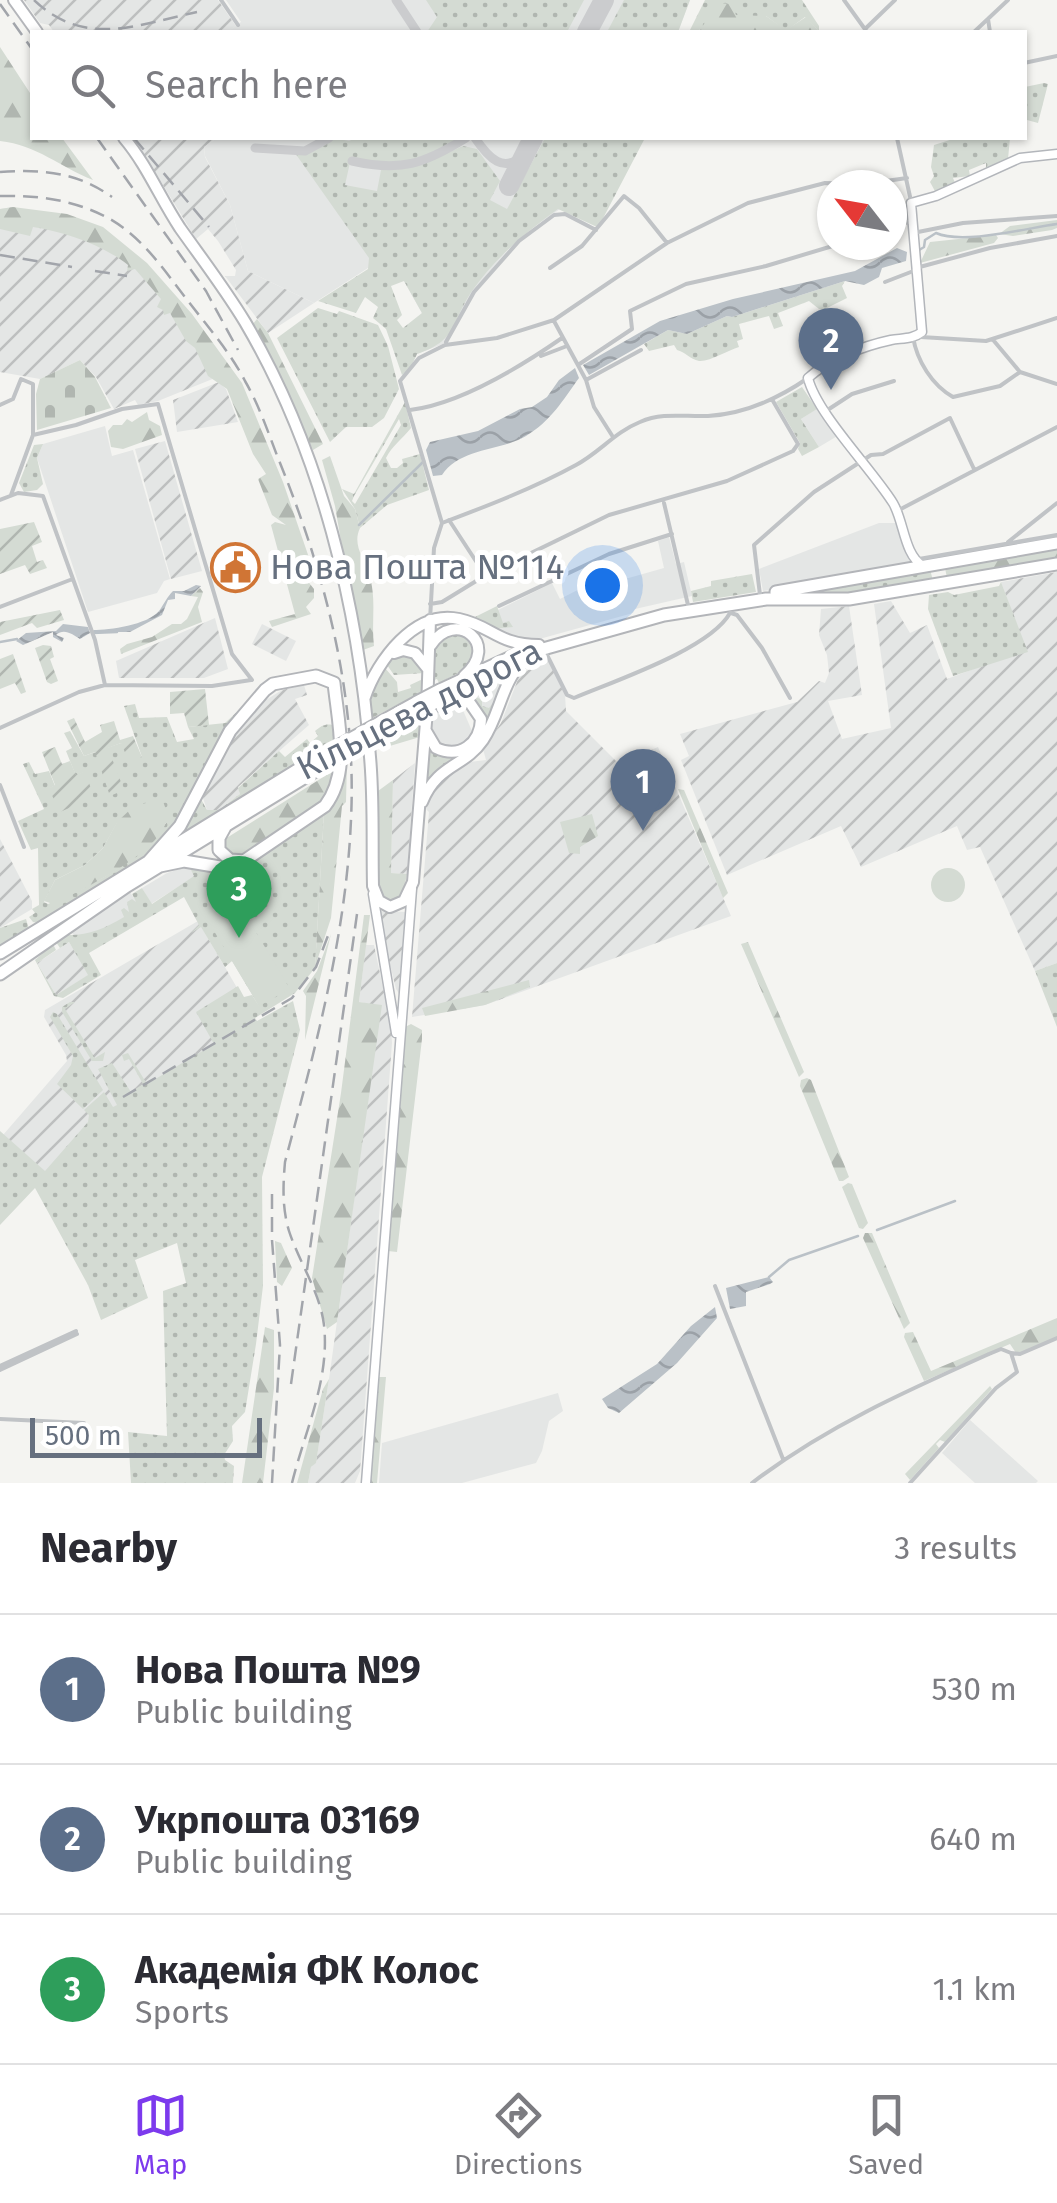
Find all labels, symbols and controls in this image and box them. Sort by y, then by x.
search box [30,30,1027,140]
icon: search [65,58,120,113]
text: Search here [145,62,348,108]
north arrow [817,170,907,260]
pin: 2 [798,308,864,390]
public building icon: Нова Пошта №114 [209,541,261,593]
place label: Нова Пошта №114 [270,546,564,588]
your location [577,560,628,611]
street label: Кільцева дорога [289,629,549,789]
pin: 1 [610,748,676,831]
pin: 3 [206,856,272,938]
scale bar [30,1413,262,1458]
text: 500 m [45,1419,122,1452]
text: Nearby [40,1523,177,1573]
text: 3 results [894,1529,1017,1567]
text: Нова Пошта №9 [135,1647,421,1693]
text: 1 [65,1670,80,1708]
text: 530 m [931,1670,1017,1708]
text: Public building [135,1693,352,1731]
text: Укрпошта 03169 [135,1797,420,1843]
text: 2 [64,1820,81,1858]
text: 640 m [929,1820,1017,1858]
text: Public building [135,1843,352,1881]
text: Академія ФК Колос [135,1947,479,1993]
text: 3 [64,1970,81,2008]
text: 1.1 km [933,1970,1017,2008]
text: Sports [135,1993,229,2031]
tab: Map [133,2088,188,2181]
tab: Directions [454,2088,582,2181]
tab: Saved [848,2088,924,2181]

